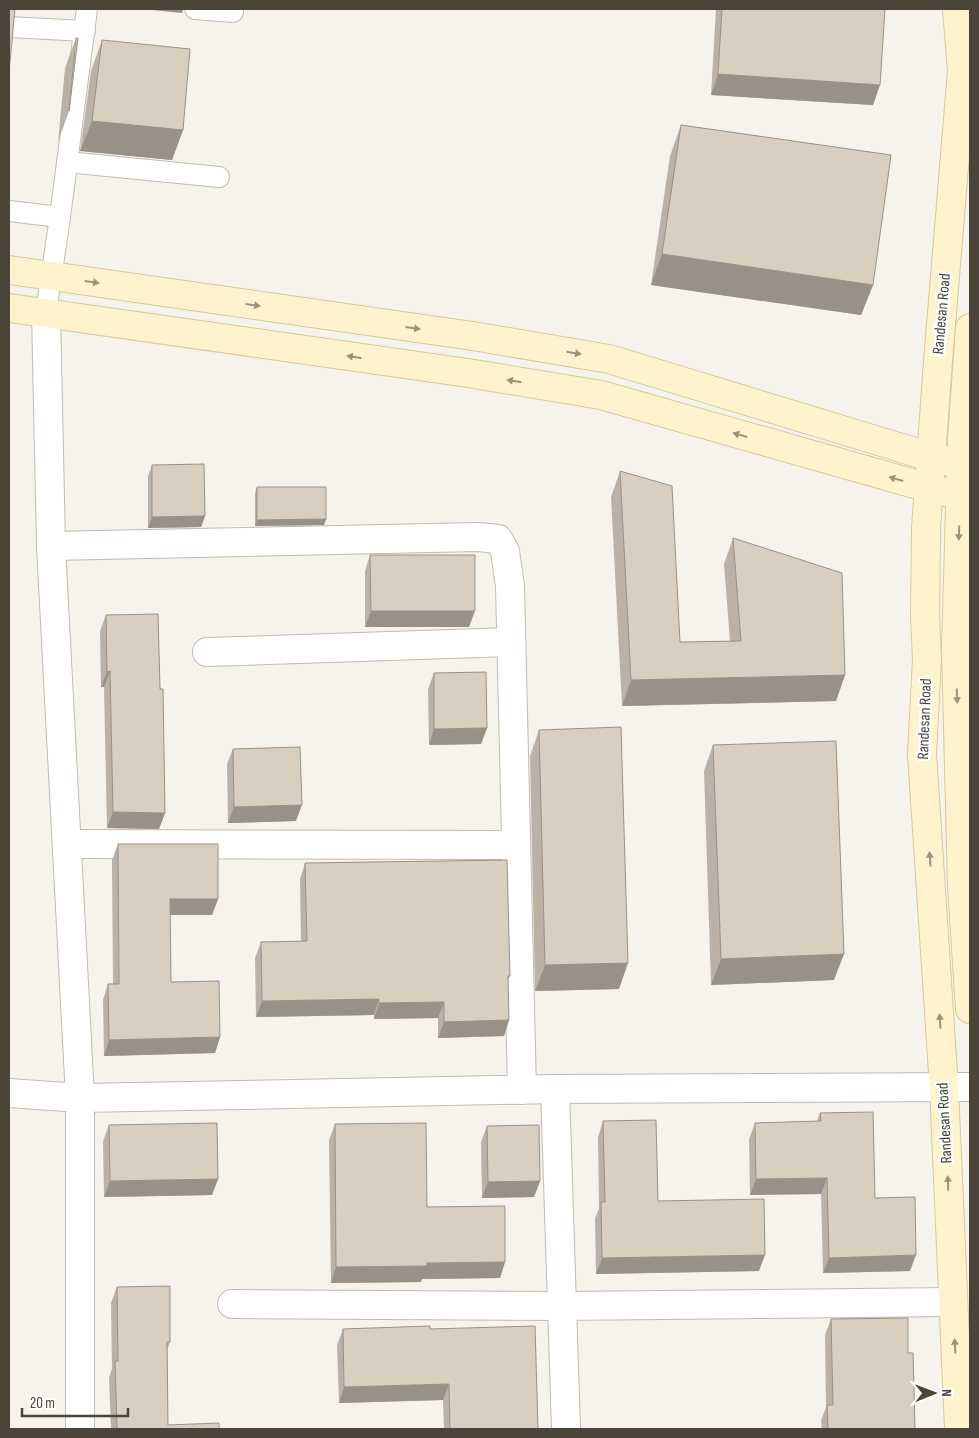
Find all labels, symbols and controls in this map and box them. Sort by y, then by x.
street label: Randesan Road [929,273,955,355]
one-way arrow [84,278,100,286]
one-way arrow [245,301,261,309]
one-way arrow [406,324,422,332]
one-way arrow [566,350,582,358]
one-way arrow [345,353,361,361]
one-way arrow [506,377,522,385]
one-way arrow [732,430,747,438]
one-way arrow [889,474,904,482]
one-way arrow [955,526,963,542]
street label: Randesan Road [914,678,936,760]
one-way arrow [953,688,961,704]
one-way arrow [925,850,933,866]
one-way arrow [935,1013,943,1029]
street label: Randesan Road [933,1082,957,1164]
one-way arrow [943,1175,951,1191]
one-way arrow [950,1337,958,1353]
north arrow [909,1368,959,1418]
scale bar [22,1386,129,1418]
text: N [938,1389,955,1397]
text: 20 m [30,1394,55,1413]

